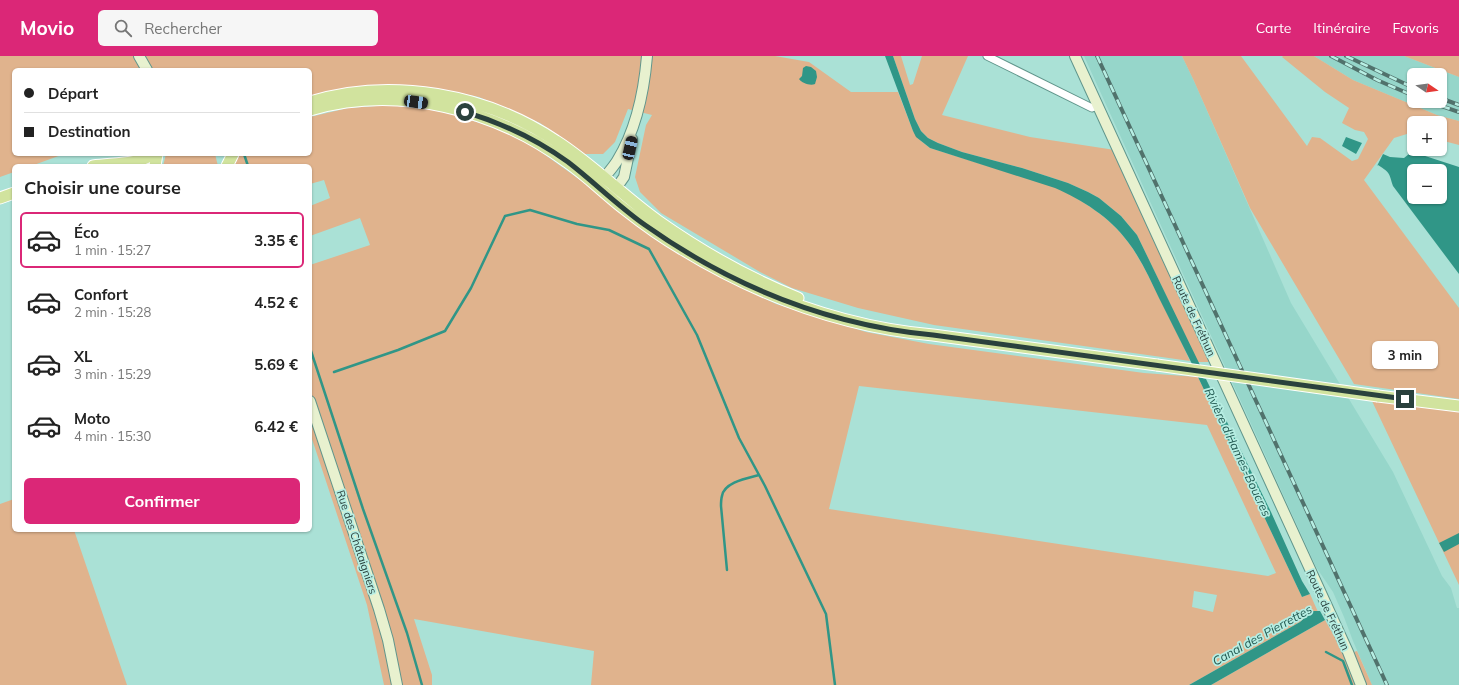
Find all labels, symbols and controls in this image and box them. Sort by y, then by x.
search box [98,10,378,46]
text: Movio [20,16,74,40]
icon: search [112,17,134,39]
text: Rechercher [144,19,222,38]
text: Carte [1256,19,1291,37]
text: Itinéraire [1313,19,1370,37]
text: Favoris [1392,19,1439,37]
north arrow [1407,68,1447,108]
map controls [1407,68,1447,204]
text: Départ [48,84,98,103]
car [403,94,429,110]
route start [456,103,474,121]
button: + [1407,116,1447,156]
text: Destination [48,122,131,141]
car [621,135,639,161]
button: − [1407,164,1447,204]
text: Choisir une course [24,176,181,199]
icon: car [26,222,62,258]
text: Éco [74,223,99,242]
text: 3.35 € [254,231,298,250]
text: 1 min · 15:27 [74,242,151,258]
street label: Route de Fréthun [1169,273,1219,359]
icon: car [26,284,62,320]
text: Confort [74,285,128,304]
text: 4.52 € [254,293,298,312]
text: 2 min · 15:28 [74,304,151,320]
callout: 3 min [1372,341,1438,369]
icon: car [26,346,62,382]
text: XL [74,347,92,366]
text: 3 min [1388,347,1422,363]
text: 5.69 € [254,355,298,374]
text: 3 min · 15:29 [74,366,151,382]
water label: Rivière d'Hames-Boucres [1202,385,1274,519]
route end [1396,390,1414,408]
icon: car [26,408,62,444]
text: Moto [74,409,110,428]
text: 6.42 € [254,417,298,436]
text: 4 min · 15:30 [74,428,151,444]
button: Confirmer [24,478,300,524]
street label: Rue des Châtaigniers [334,488,380,596]
street label: Route de Fréthun [1303,567,1353,653]
water label: Canal des Pierrettes [1210,601,1314,669]

